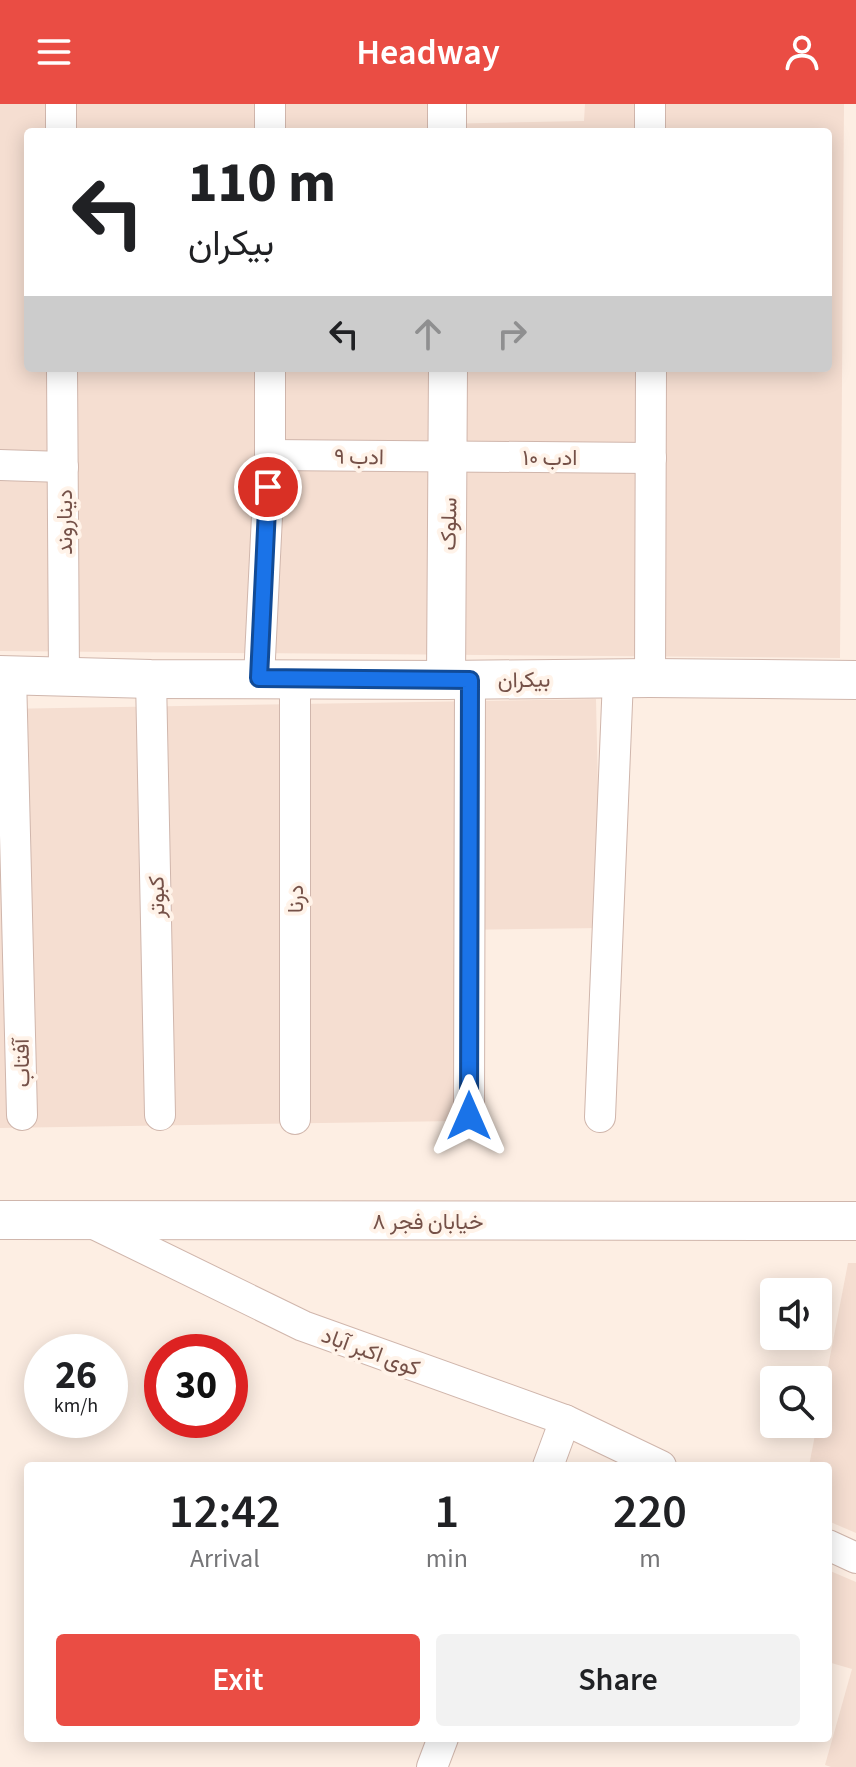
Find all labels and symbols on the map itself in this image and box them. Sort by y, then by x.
street label: ادب ۹ [334,441,384,473]
street label: ادب ۱۰ [523,442,577,474]
pin [234,453,302,521]
street label: دیناروند [49,489,81,555]
street label: سلوک [433,497,465,551]
street label: بیکران [497,664,551,696]
street label: کبوتر [141,875,173,919]
street label: درنا [280,885,312,913]
street label: آفتاب [6,1037,38,1088]
position arrow [427,1074,511,1158]
street label: خیابان فجر ۸ [373,1206,483,1238]
street label: کوی اکبر آباد [317,1319,425,1385]
speed limit sign: 30 [144,1334,248,1438]

